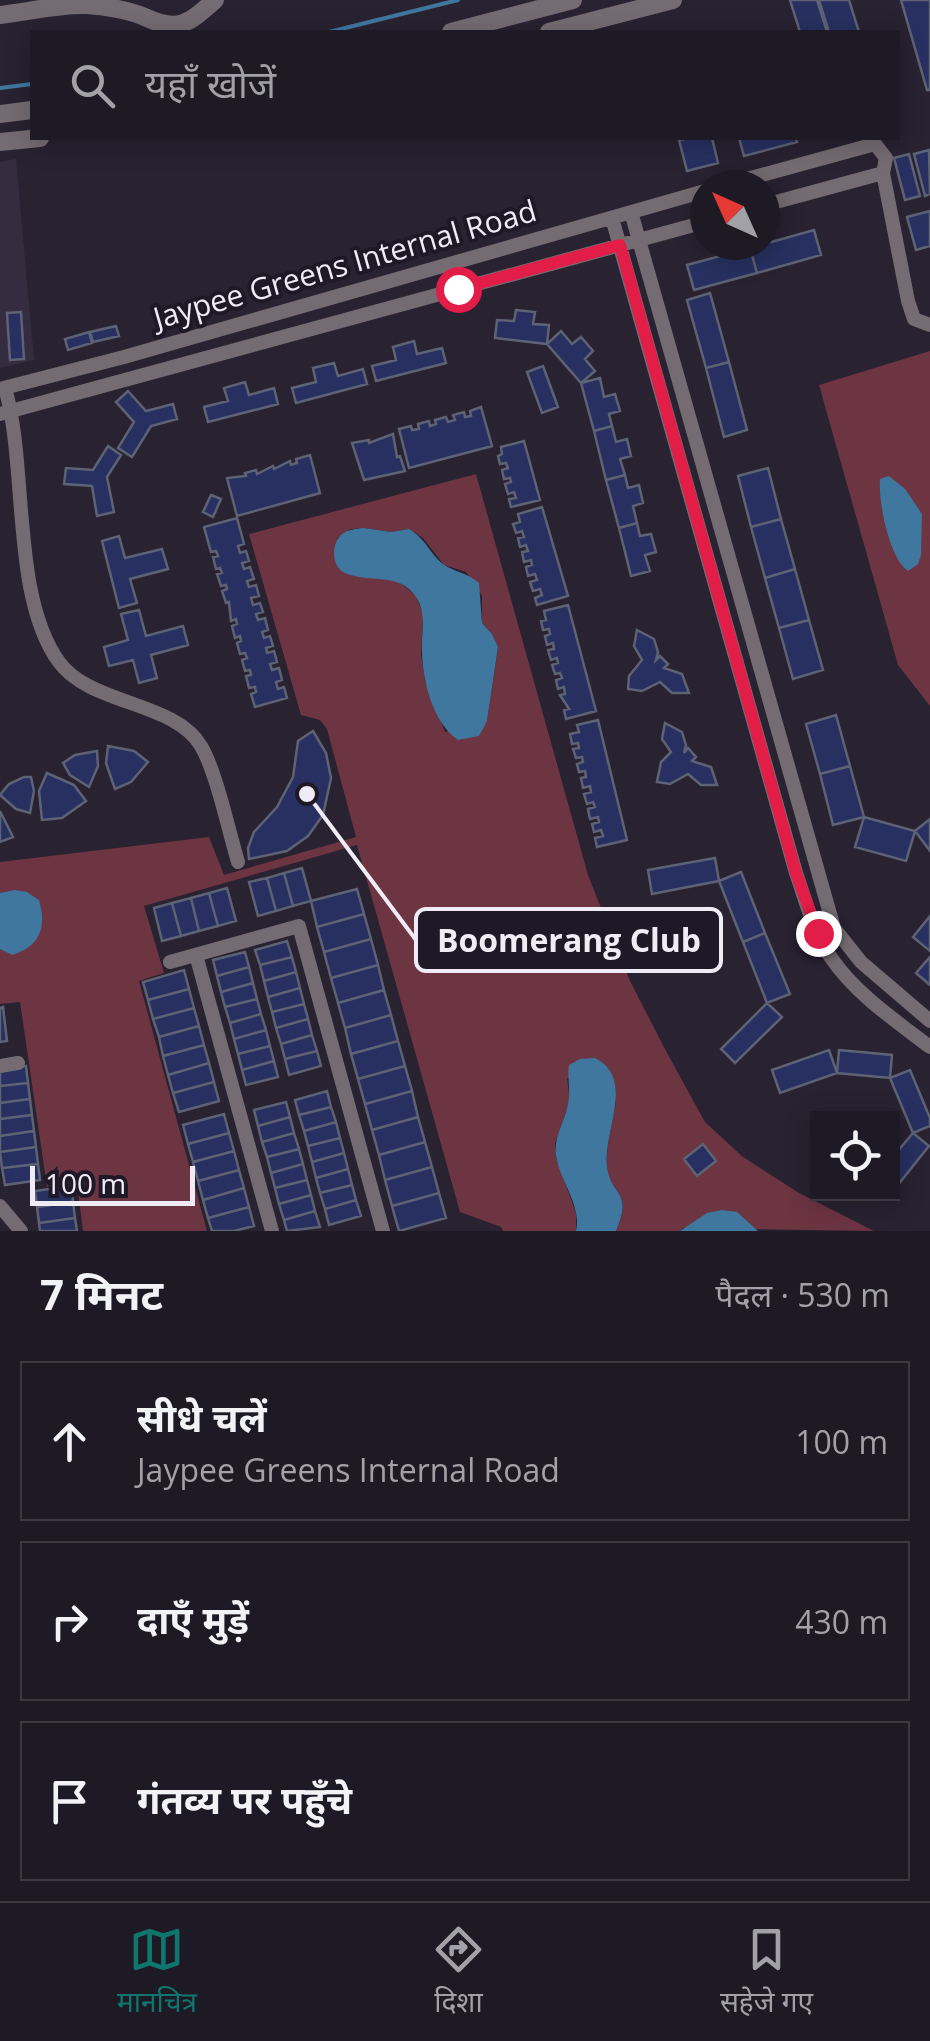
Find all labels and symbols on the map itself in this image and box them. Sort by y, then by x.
north arrow [690,170,780,260]
street label: Jaypee Greens Internal Road [146,189,541,339]
route start [436,267,482,313]
callout: Boomerang Club [416,909,721,971]
route end [796,911,842,957]
text: Boomerang Club [437,918,701,961]
scale bar [30,1161,195,1206]

